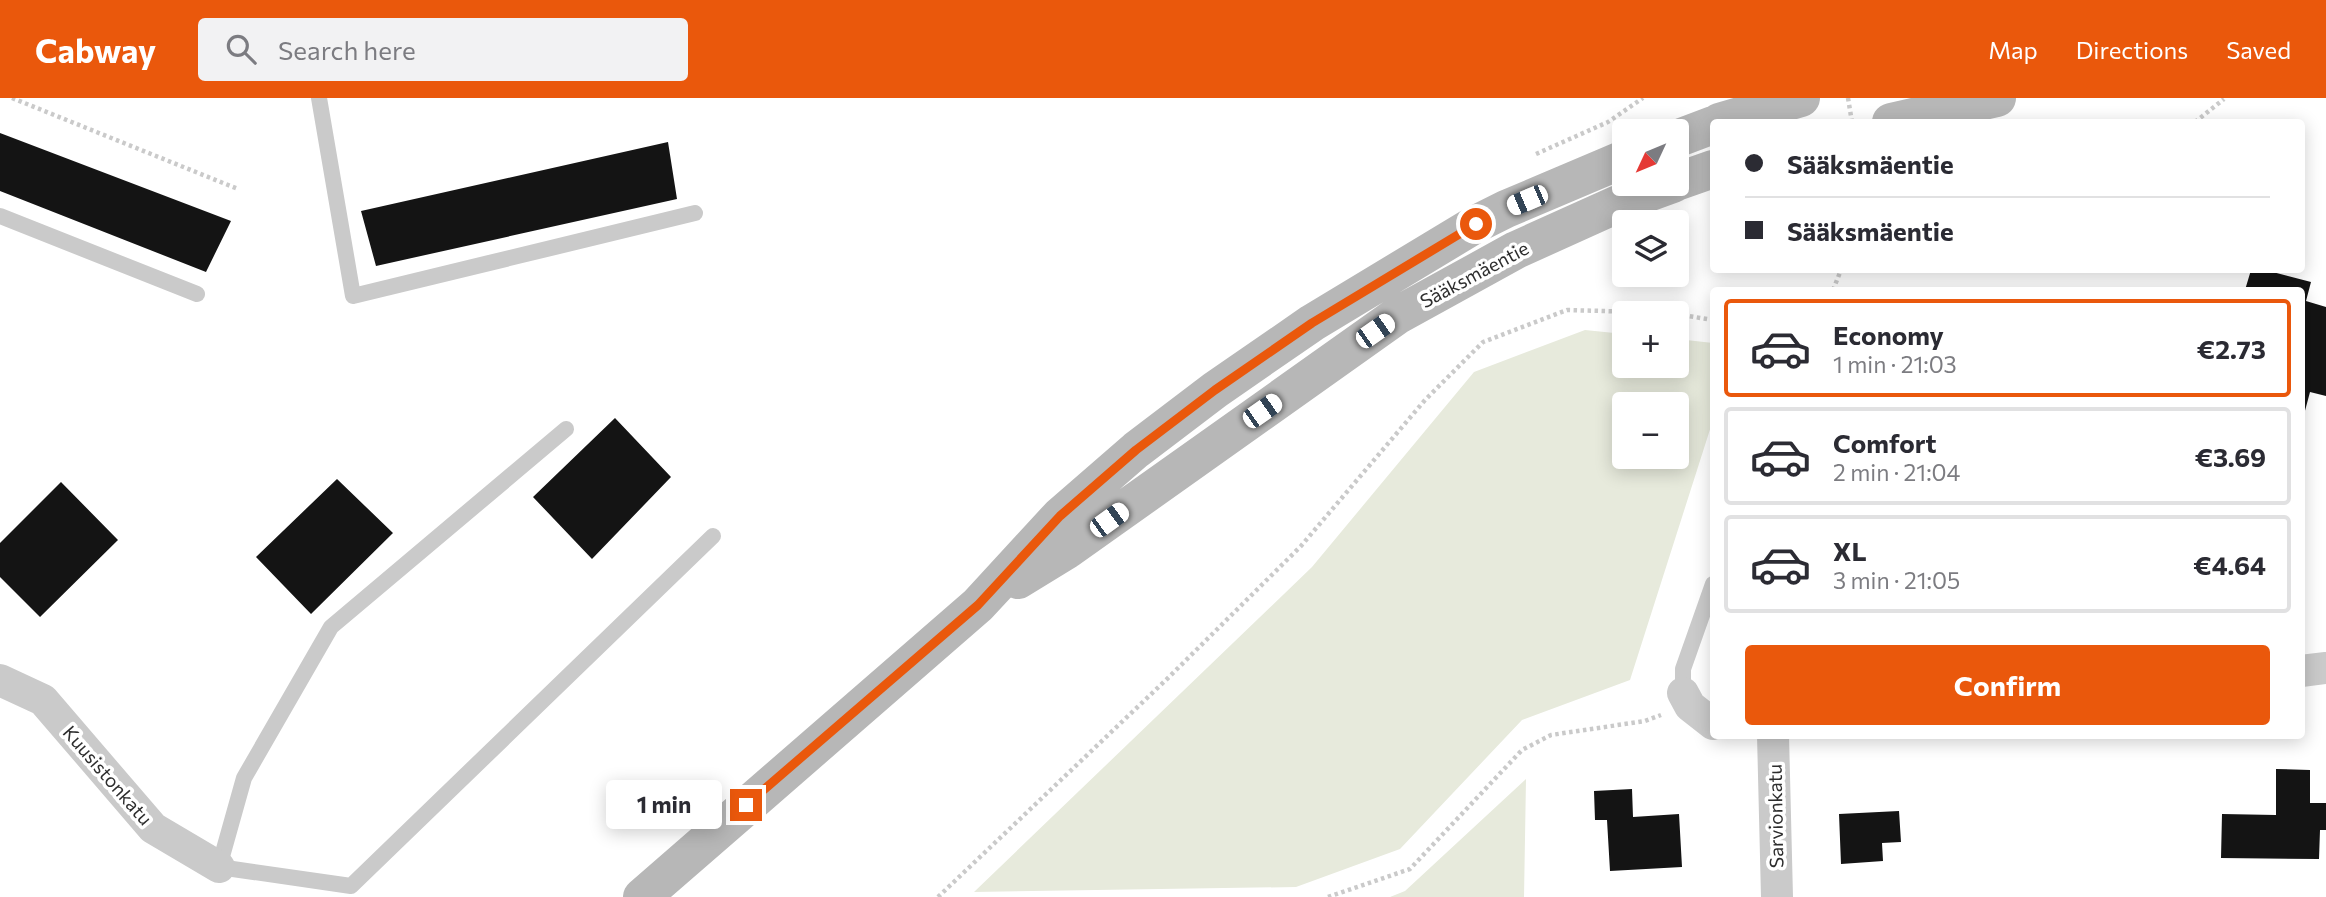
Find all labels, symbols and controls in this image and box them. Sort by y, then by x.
search box [198,18,688,81]
text: Cabway [35,29,156,70]
icon: search [222,30,260,68]
text: Search here [278,34,416,65]
text: Map [1988,35,2038,64]
text: Directions [2076,35,2188,64]
text: Saved [2226,35,2291,64]
north arrow [1612,119,1689,196]
map controls [1612,119,1689,469]
text: Sääksmäentie [1787,148,1954,179]
car [1504,182,1551,218]
route start [1460,208,1492,240]
button: layers [1612,210,1689,287]
text: Sääksmäentie [1787,215,1954,246]
street label: Sääksmäentie [1416,236,1532,312]
button: + [1612,301,1689,378]
car [1352,310,1399,352]
icon: car [1749,317,1812,380]
text: Economy [1833,319,1944,350]
text: €2.73 [2197,333,2266,364]
text: 1 min · 21:03 [1833,350,1957,378]
car [1239,390,1286,432]
button: − [1612,392,1689,469]
icon: car [1749,425,1812,488]
text: Comfort [1833,427,1936,458]
text: €3.69 [2195,441,2266,472]
text: 2 min · 21:04 [1833,458,1960,486]
car [1086,499,1133,541]
icon: car [1749,533,1812,596]
text: XL [1833,535,1867,566]
text: €4.64 [2193,549,2266,580]
text: 3 min · 21:05 [1833,566,1960,594]
button: Confirm [1745,645,2270,725]
street label: Kuusistonkatu [59,721,157,829]
street label: Sarvionkatu [1763,764,1787,868]
callout: 1 min [606,780,722,830]
route end [730,789,762,821]
text: 1 min [637,790,691,818]

